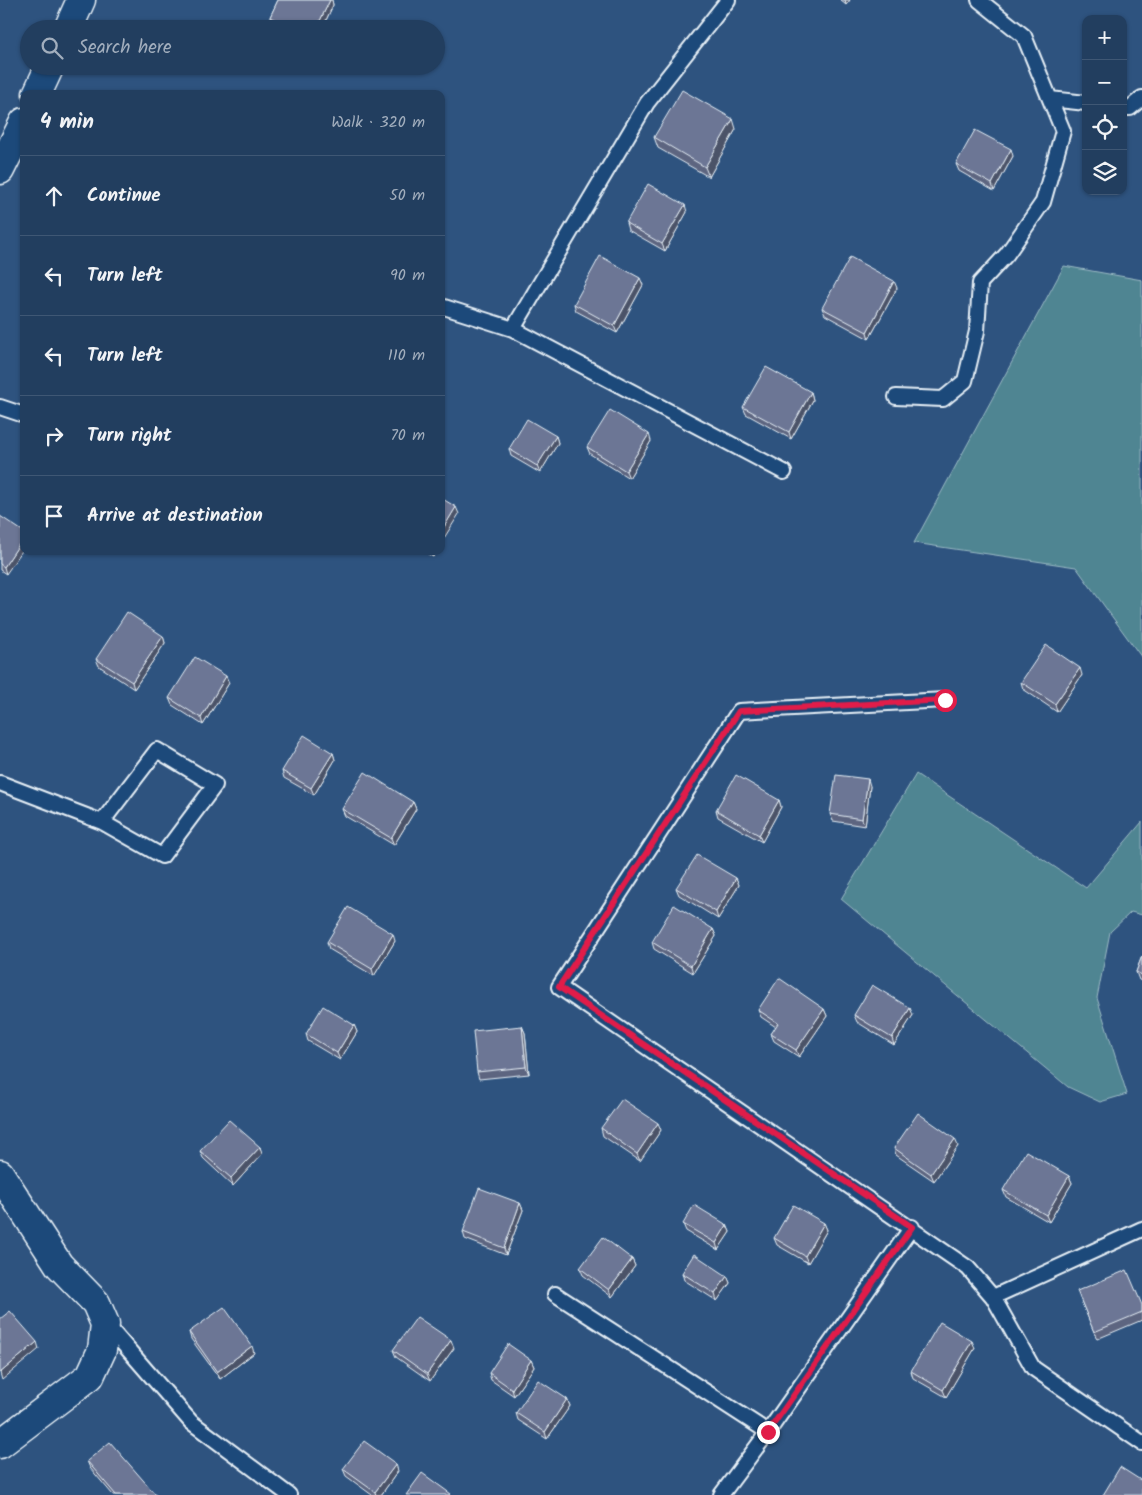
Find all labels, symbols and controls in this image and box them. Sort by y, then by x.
map controls [1082,15,1127,195]
button: + [1082,15,1127,60]
search box [20,20,445,75]
text: Search here [78,33,172,63]
icon: search [38,34,66,62]
button: − [1082,60,1127,105]
button: locate [1082,105,1127,150]
text: 4 min [40,106,94,139]
text: Walk · 320 m [331,110,425,135]
button: layers [1082,150,1127,195]
text: Continue [87,181,160,211]
icon: ahead [40,182,68,210]
text: 50 m [389,183,425,208]
text: Turn left [87,261,162,291]
icon: left [40,262,68,290]
text: 90 m [390,263,425,288]
text: Turn left [87,341,162,371]
icon: left [40,342,68,370]
text: 110 m [388,343,425,368]
text: Turn right [87,421,172,451]
icon: right [40,422,68,450]
text: 70 m [390,423,425,448]
text: Arrive at destination [87,501,263,531]
icon: arrive [40,502,68,530]
route start [934,689,957,712]
route end [757,1421,780,1444]

